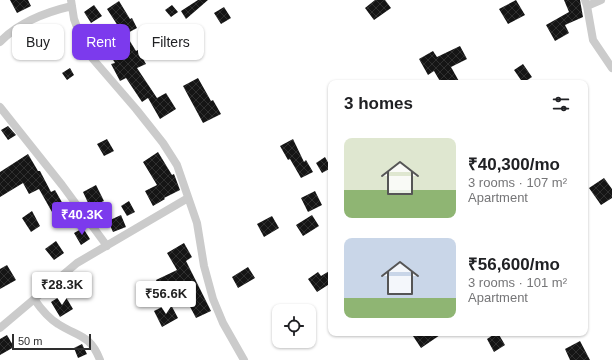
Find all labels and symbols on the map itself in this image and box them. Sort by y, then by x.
pin: ₹40.3K [49,202,115,236]
pin: ₹28.3K [29,272,95,306]
pin: ₹56.6K [133,281,199,315]
scale bar [12,332,91,351]

